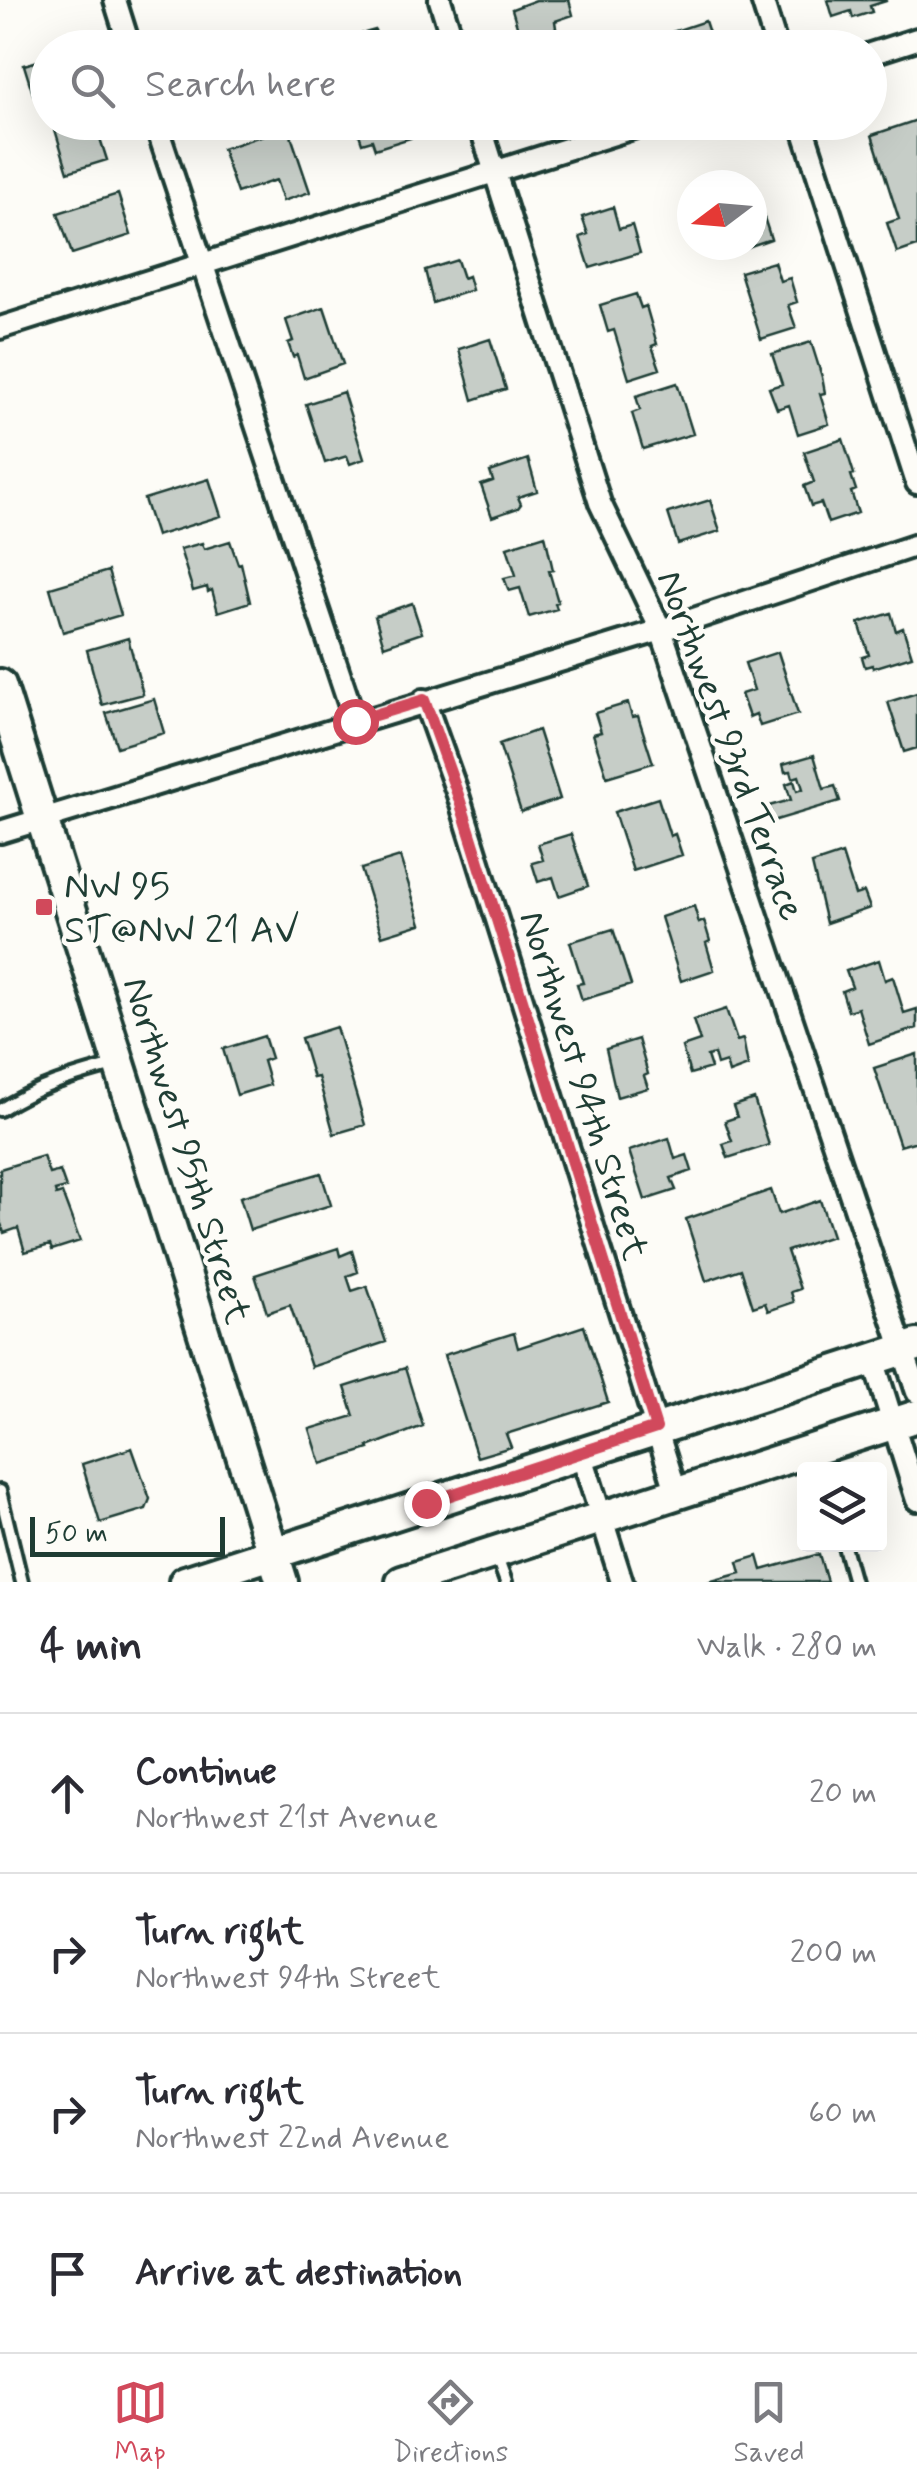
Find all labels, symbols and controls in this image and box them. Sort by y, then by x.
search box [30,30,887,140]
icon: search [65,58,120,113]
text: Search here [145,61,336,110]
north arrow [677,170,767,260]
street label: Northwest 93rd Terrace [644,564,816,928]
route start [333,699,379,745]
place label: NW 95 ST@NW 21 AV [64,863,299,956]
marker: NW 95 ST@NW 21 AV [33,896,55,918]
street label: Northwest 94th Street [506,905,659,1266]
street label: Northwest 95th Street [110,972,262,1330]
map controls [797,1462,887,1552]
button: layers [797,1462,887,1552]
route end [404,1481,450,1527]
scale bar [30,1512,225,1556]
text: 50 m [45,1516,108,1553]
text: 4 min [40,1620,142,1675]
text: Walk · 280 m [697,1626,877,1668]
text: Continue [135,1748,277,1797]
icon: ahead [40,1766,95,1821]
text: 20 m [809,1772,877,1814]
text: Northwest 21st Avenue [135,1797,438,1839]
text: Turn right [135,1908,304,1957]
icon: right [40,1926,95,1981]
text: 200 m [790,1932,877,1974]
text: Northwest 94th Street [135,1957,440,1999]
text: Turn right [135,2068,304,2117]
icon: right [40,2086,95,2141]
text: 60 m [808,2092,877,2134]
text: Northwest 22nd Avenue [135,2117,450,2159]
icon: arrive [40,2246,95,2301]
text: Arrive at destination [135,2249,462,2298]
tab: Map [113,2375,168,2472]
tab: Directions [393,2375,508,2472]
tab: Saved [734,2375,804,2472]

